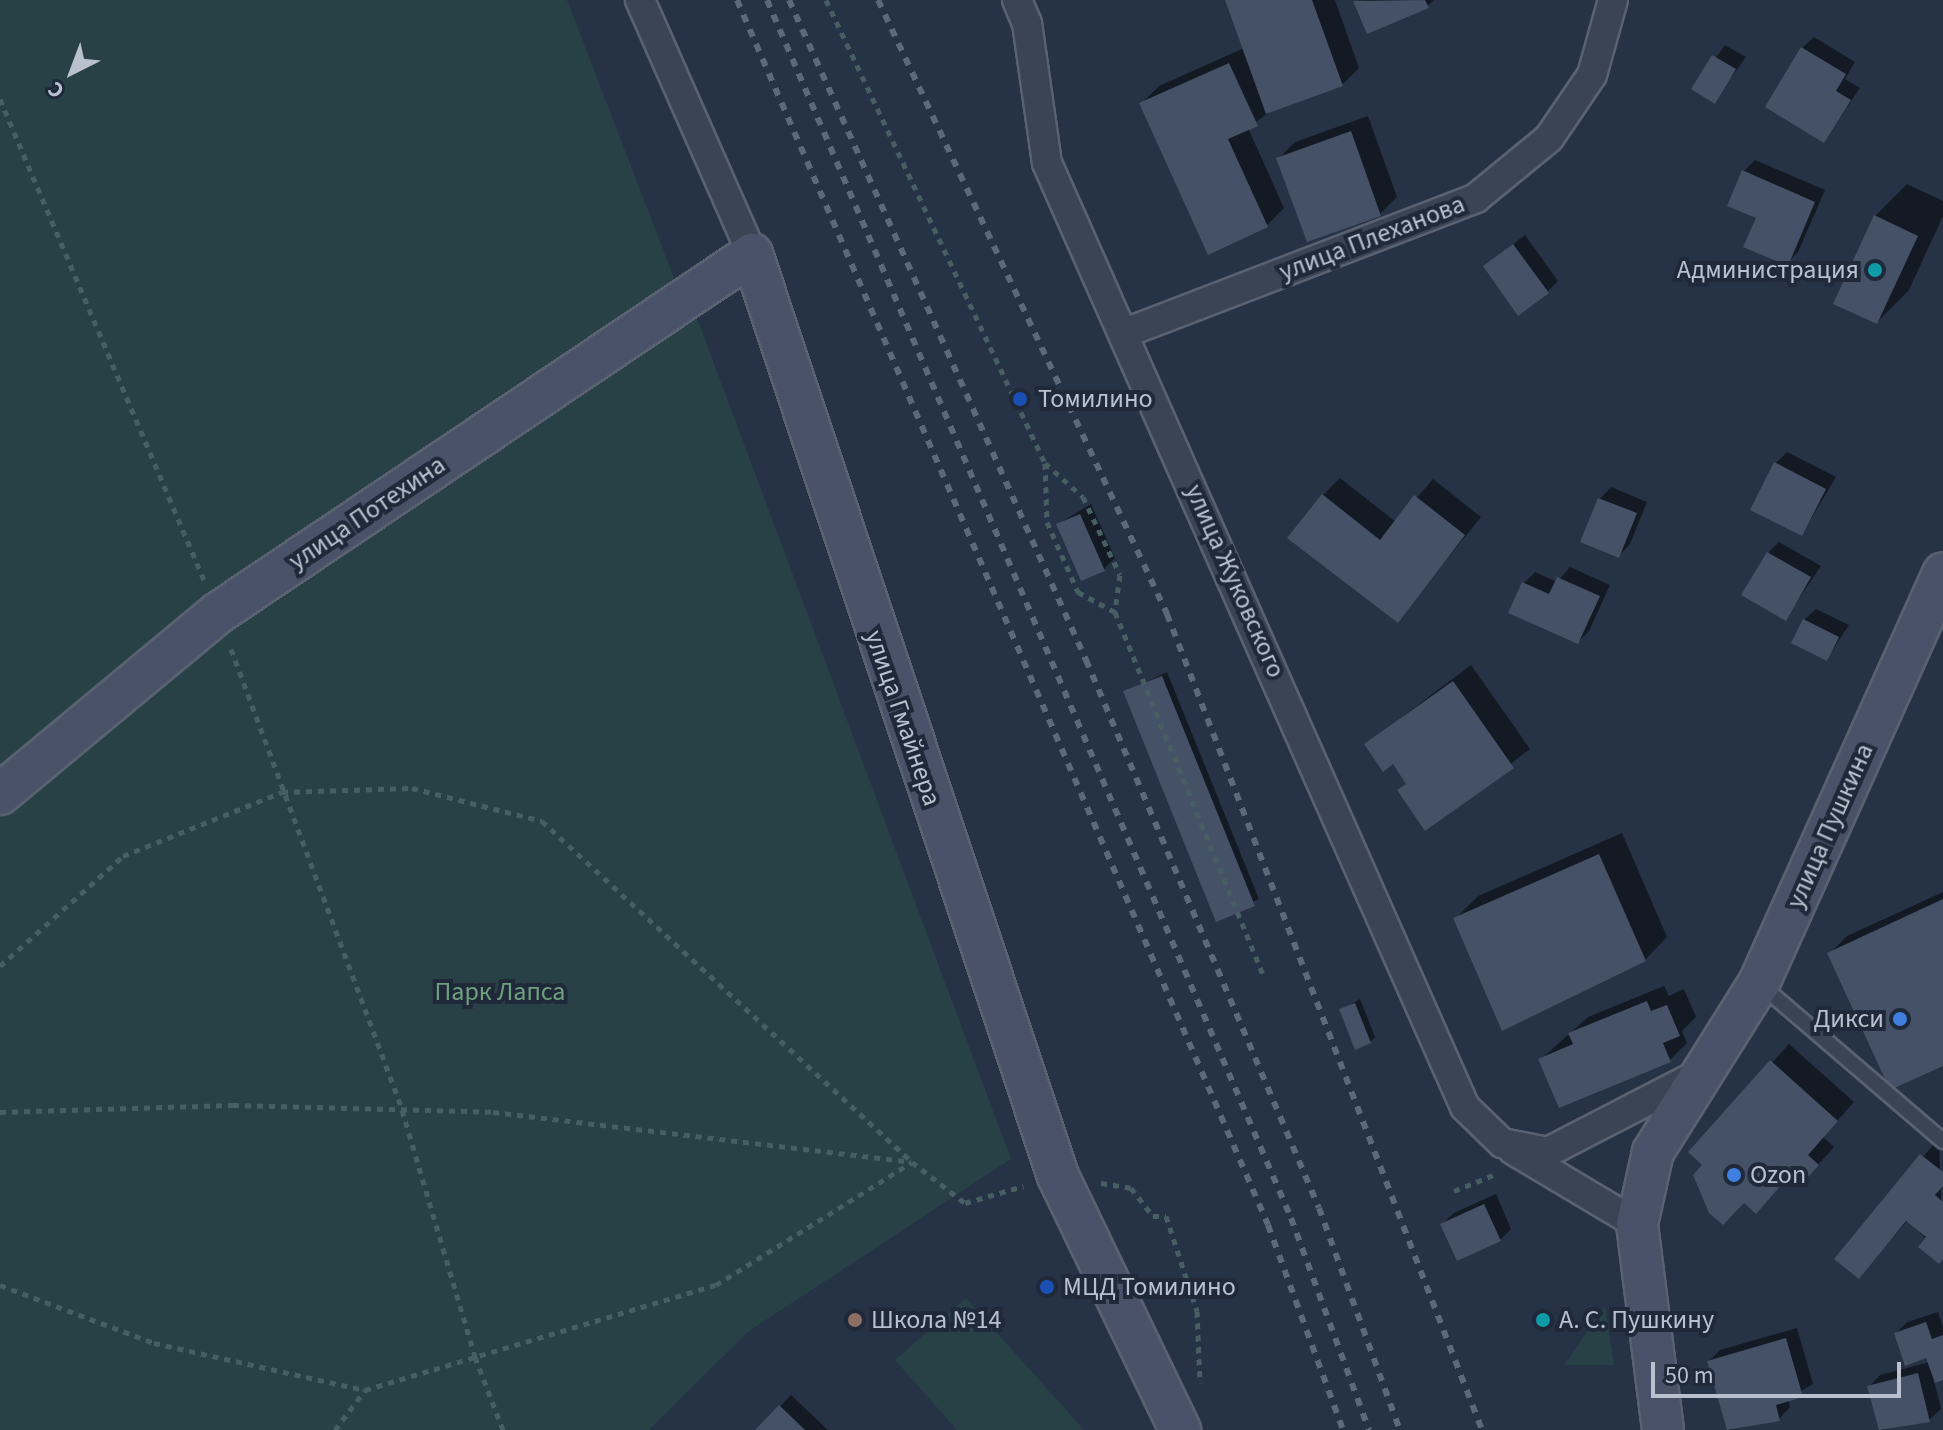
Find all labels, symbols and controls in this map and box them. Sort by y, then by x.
north arrow [32,32,112,112]
text: С [40,74,71,106]
street label: улица Плеханова [1275,188,1469,288]
place label: Администрация [1677,254,1859,286]
marker: Администрация [1866,261,1884,279]
place label: Томилино [1038,383,1153,415]
marker: Томилино [1009,388,1031,410]
street label: улица Потехина [283,449,451,577]
street label: улица Жуковского [1178,479,1292,683]
street label: улица Гмайнера [858,626,948,810]
street label: улица Пушкина [1780,739,1880,913]
park label: Парк Лапса [435,976,565,1008]
place label: Дикси [1814,1003,1884,1035]
marker: Дикси [1891,1010,1909,1028]
place label: Ozon [1750,1159,1806,1191]
marker: Ozon [1725,1166,1743,1184]
place label: МЦД Томилино [1063,1271,1236,1303]
marker: МЦД Томилино [1038,1278,1056,1296]
place label: Школа №14 [871,1304,1001,1336]
place label: А. С. Пушкину [1559,1304,1714,1336]
marker: Школа №14 [846,1311,864,1329]
marker: А. С. Пушкину [1534,1311,1552,1329]
scale bar [1655,1346,1905,1396]
text: 50 m [1665,1358,1714,1393]

